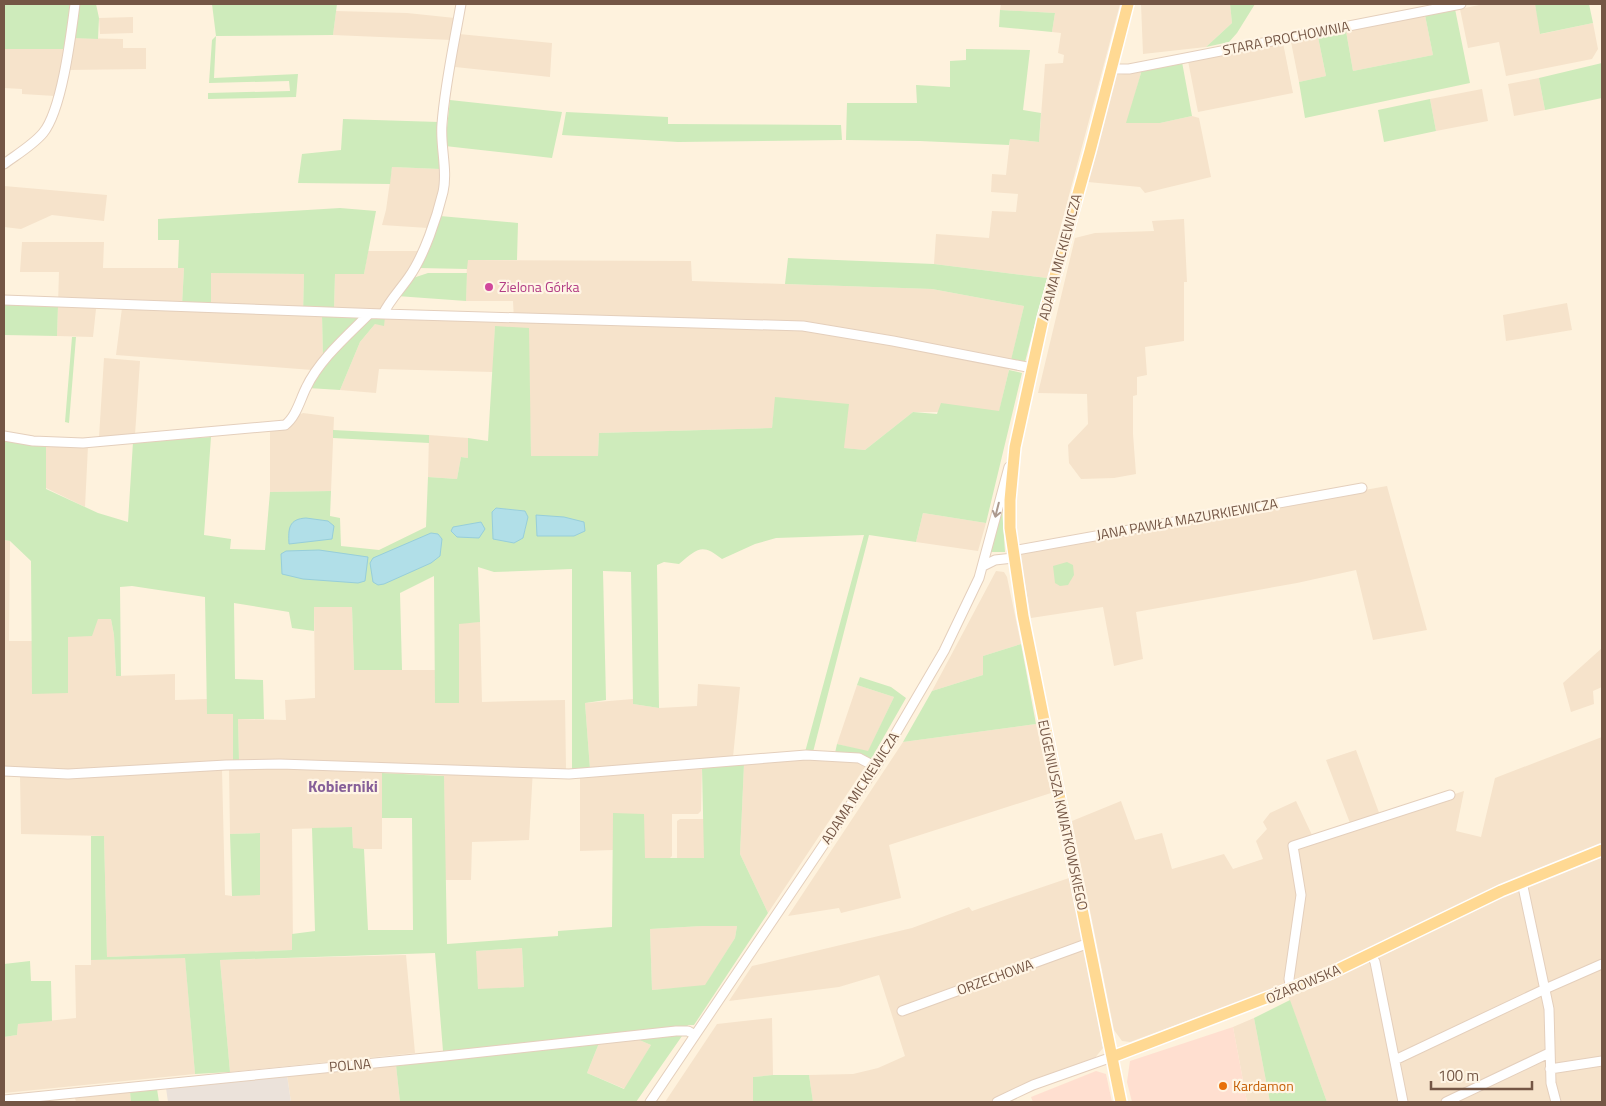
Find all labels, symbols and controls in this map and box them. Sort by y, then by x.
street label: STARA PROCHOWNIA [1221,15,1352,60]
street label: ADAMA MICKIEWICZA [1033,191,1087,322]
place label: Zielona Górka [499,276,579,297]
marker: Zielona Górka [483,281,495,293]
street label: JANA PAWŁA MAZURKIEWICZA [1095,492,1280,545]
one-way arrow [992,502,1002,518]
street label: EUGENIUSZA KWIATKOWSKIEGO [1033,718,1094,912]
street label: ADAMA MICKIEWICZA [815,727,904,848]
district label: Kobierniki [308,774,378,798]
street label: ORZECHOWA [954,953,1036,1000]
street label: OŻAROWSKA [1262,958,1344,1009]
street label: POLNA [328,1052,372,1077]
scale bar [1431,1058,1532,1090]
text: 100 m [1438,1064,1479,1087]
place label: Kardamon [1233,1075,1294,1096]
marker: Kardamon [1217,1080,1229,1092]

